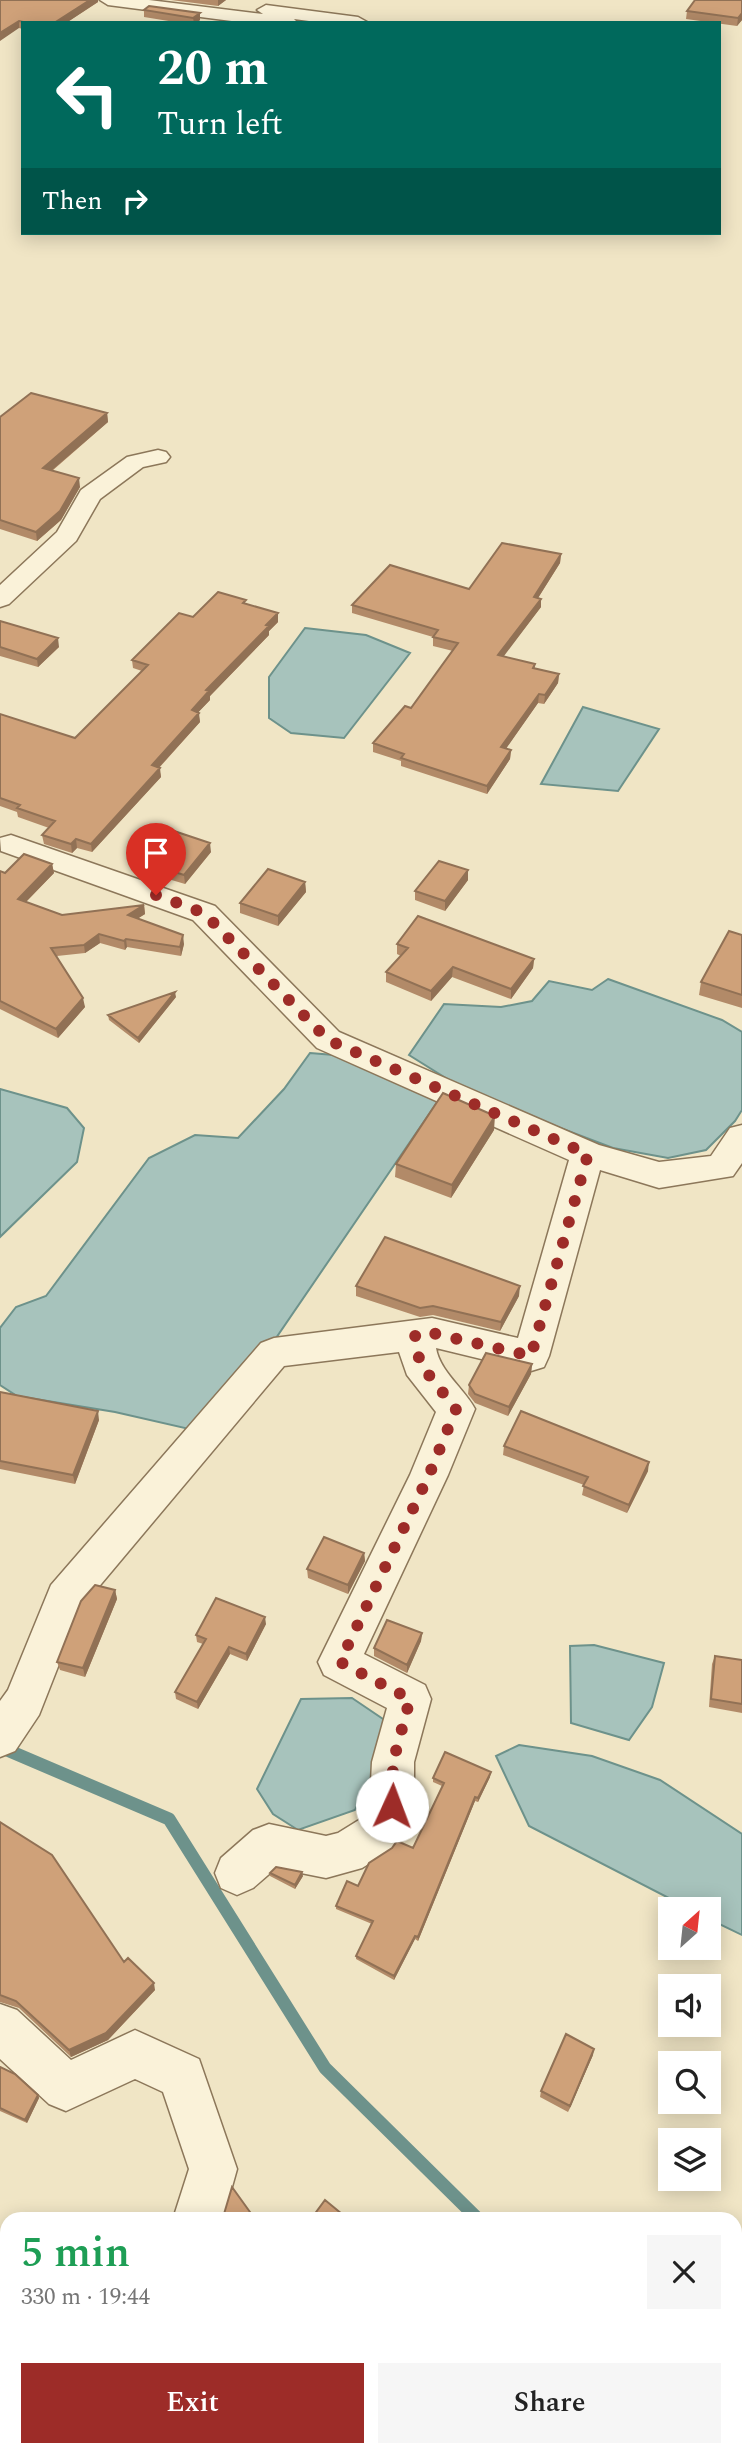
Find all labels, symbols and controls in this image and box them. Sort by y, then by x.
text: 20 m [157,32,268,107]
icon: left [42,49,133,140]
text: Turn left [157,100,283,149]
text: Then [42,181,102,221]
icon: right [116,182,154,220]
pin [126,823,186,895]
icon: arrive [137,834,175,872]
position arrow [355,1769,429,1843]
north arrow [658,1897,721,1960]
map controls [658,1897,721,2191]
button: sound [658,1974,721,2037]
button: search [658,2051,721,2114]
button: layers [658,2128,721,2191]
text: 5 min [21,2222,130,2285]
button: close [647,2235,721,2309]
text: 330 m · 19:44 [21,2280,150,2315]
button: Exit [21,2363,364,2443]
button: Share [378,2363,721,2443]

